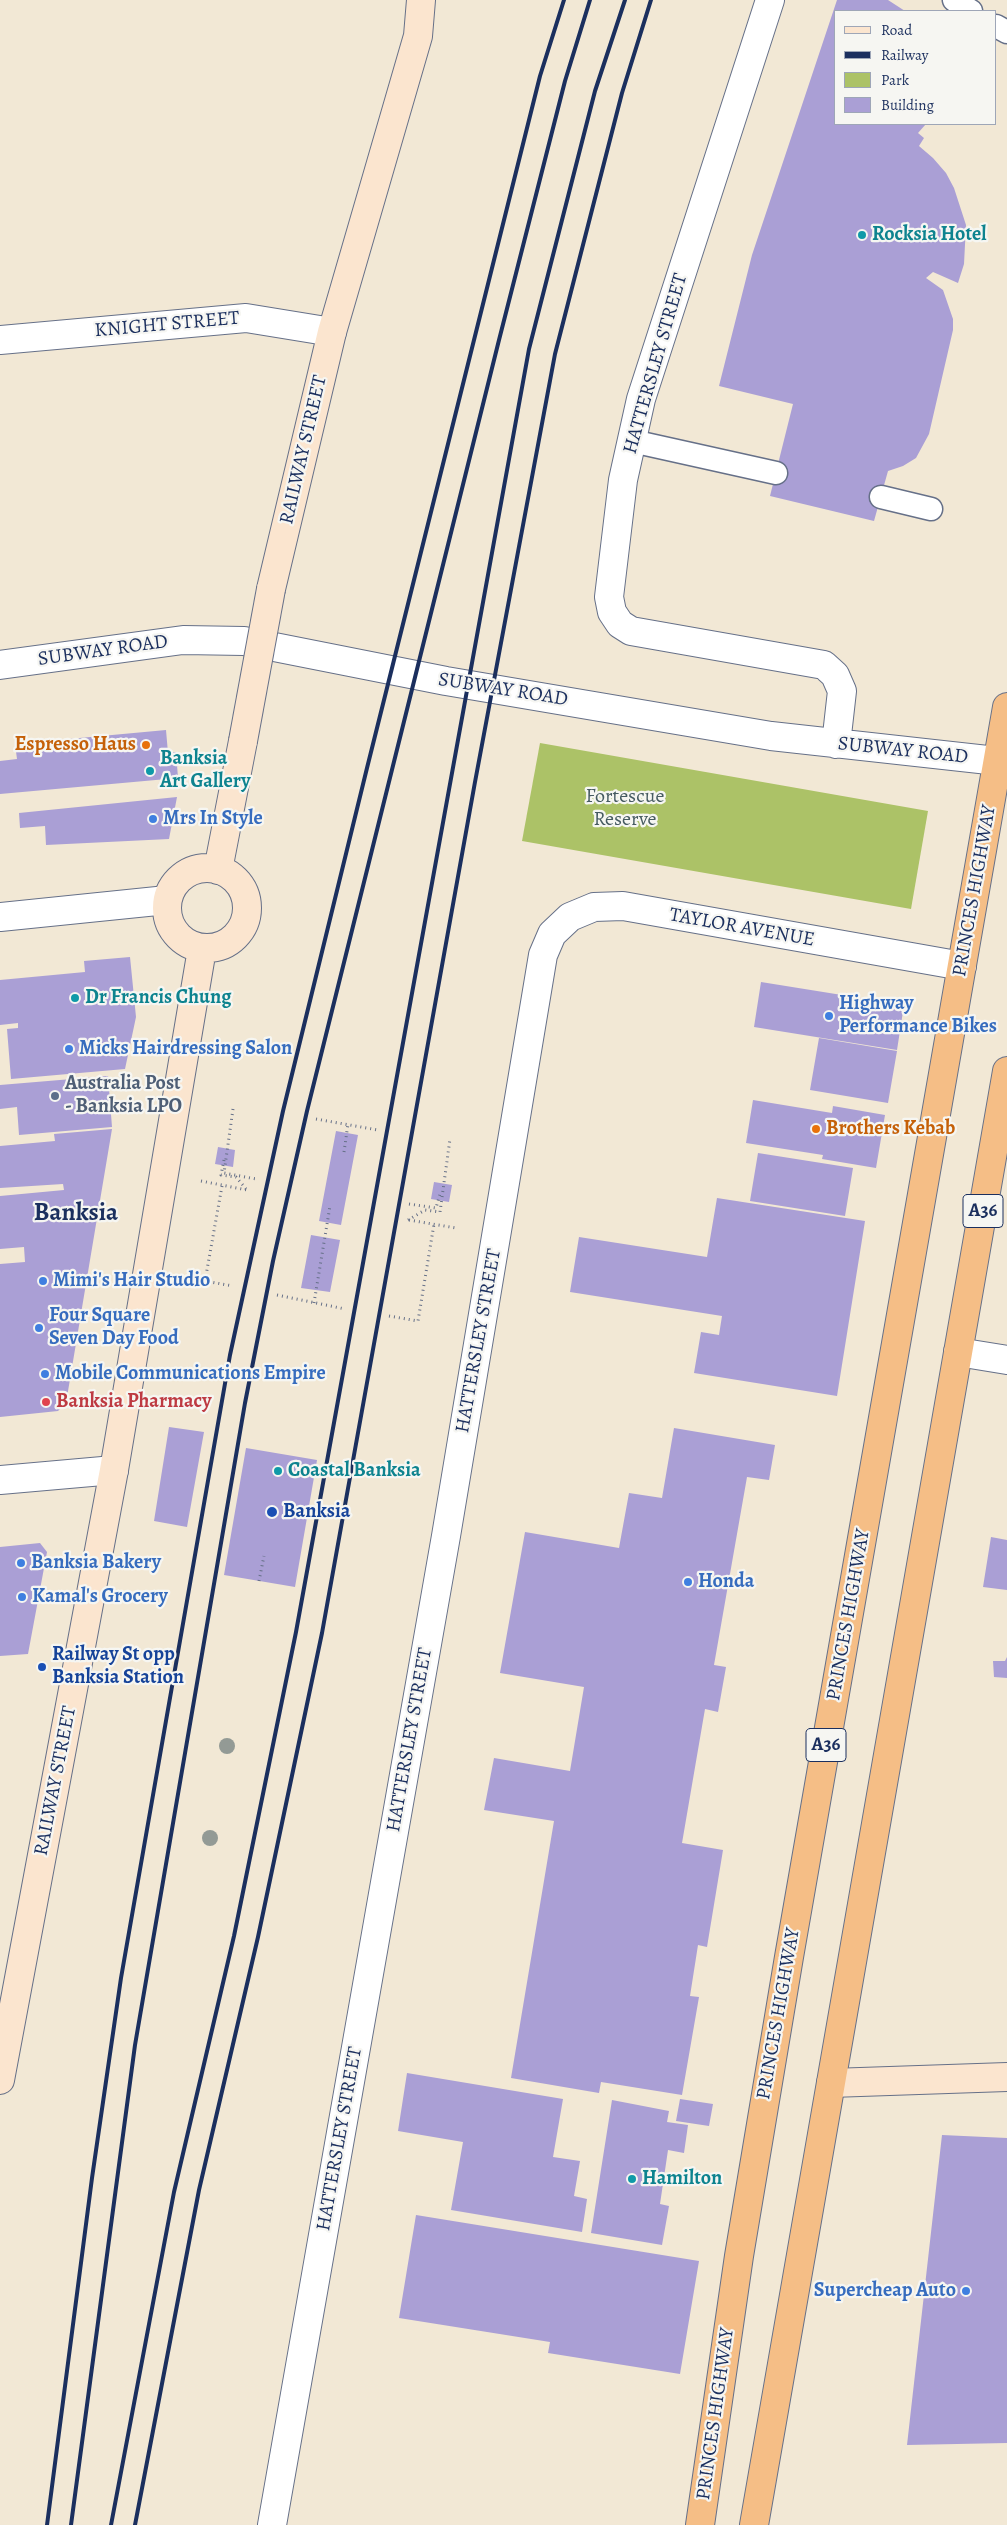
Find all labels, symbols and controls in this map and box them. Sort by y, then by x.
legend [834,10,997,125]
text: Road [881,20,912,40]
text: Railway [881,45,928,65]
text: Park [881,70,909,90]
text: Building [881,95,934,115]
place label: Rocksia Hotel [872,223,986,247]
marker: Rocksia Hotel [856,229,868,241]
street label: HATTERSLEY STREET [619,271,693,457]
street label: KNIGHT STREET [94,307,240,343]
street label: RAILWAY STREET [275,373,333,527]
street label: SUBWAY ROAD [36,630,170,672]
street label: SUBWAY ROAD [436,668,570,712]
street label: SUBWAY ROAD [837,732,969,770]
place label: Espresso Haus [14,733,136,757]
marker: Espresso Haus [140,739,152,751]
place label: Banksia Art Gallery [160,747,250,794]
marker: Banksia Art Gallery [144,765,156,777]
park label: Fortescue Reserve [586,785,664,832]
street label: PRINCES HIGHWAY [948,803,1002,979]
place label: Mrs In Style [163,807,263,831]
marker: Mrs In Style [147,813,159,825]
street label: TAYLOR AVENUE [668,903,816,953]
place label: Dr Francis Chung [85,986,231,1010]
marker: Dr Francis Chung [69,992,81,1004]
place label: Highway Performance Bikes [839,992,997,1039]
marker: Highway Performance Bikes [823,1010,835,1022]
place label: Micks Hairdressing Salon [79,1037,292,1061]
marker: Micks Hairdressing Salon [63,1043,75,1055]
place label: Australia Post - Banksia LPO [65,1072,182,1119]
marker: Australia Post - Banksia LPO [49,1090,61,1102]
place label: Brothers Kebab [826,1117,955,1141]
marker: Brothers Kebab [810,1123,822,1135]
road number: A36 [963,1194,1003,1228]
district label: Banksia [34,1199,118,1229]
street label: HATTERSLEY STREET [451,1247,507,1435]
place label: Mimi's Hair Studio [53,1269,210,1293]
marker: Mimi's Hair Studio [37,1275,49,1287]
place label: Four Square Seven Day Food [49,1304,179,1351]
marker: Four Square Seven Day Food [33,1322,45,1334]
place label: Mobile Communications Empire [55,1362,326,1386]
marker: Mobile Communications Empire [39,1368,51,1380]
place label: Banksia Pharmacy [56,1390,211,1414]
marker: Banksia Pharmacy [40,1396,52,1408]
place label: Coastal Banksia [288,1459,421,1483]
marker: Coastal Banksia [272,1465,284,1477]
place label: Banksia [283,1500,350,1524]
marker: Banksia [265,1505,279,1519]
street label: PRINCES HIGHWAY [822,1527,876,1703]
place label: Banksia Bakery [31,1551,161,1575]
marker: Banksia Bakery [15,1557,27,1569]
place label: Honda [698,1570,754,1594]
marker: Honda [682,1576,694,1588]
place label: Kamal's Grocery [32,1585,168,1609]
marker: Kamal's Grocery [16,1591,28,1603]
place label: Railway St opp Banksia Station [52,1643,184,1690]
street label: HATTERSLEY STREET [382,1646,438,1834]
marker: Railway St opp Banksia Station [36,1661,48,1673]
street label: RAILWAY STREET [30,1704,82,1858]
road number: A36 [806,1728,846,1762]
street label: PRINCES HIGHWAY [752,1926,806,2102]
street label: HATTERSLEY STREET [312,2045,368,2233]
place label: Hamilton [642,2167,722,2191]
marker: Hamilton [626,2173,638,2185]
place label: Supercheap Auto [814,2279,956,2303]
marker: Supercheap Auto [960,2285,972,2297]
street label: PRINCES HIGHWAY [692,2326,740,2502]

